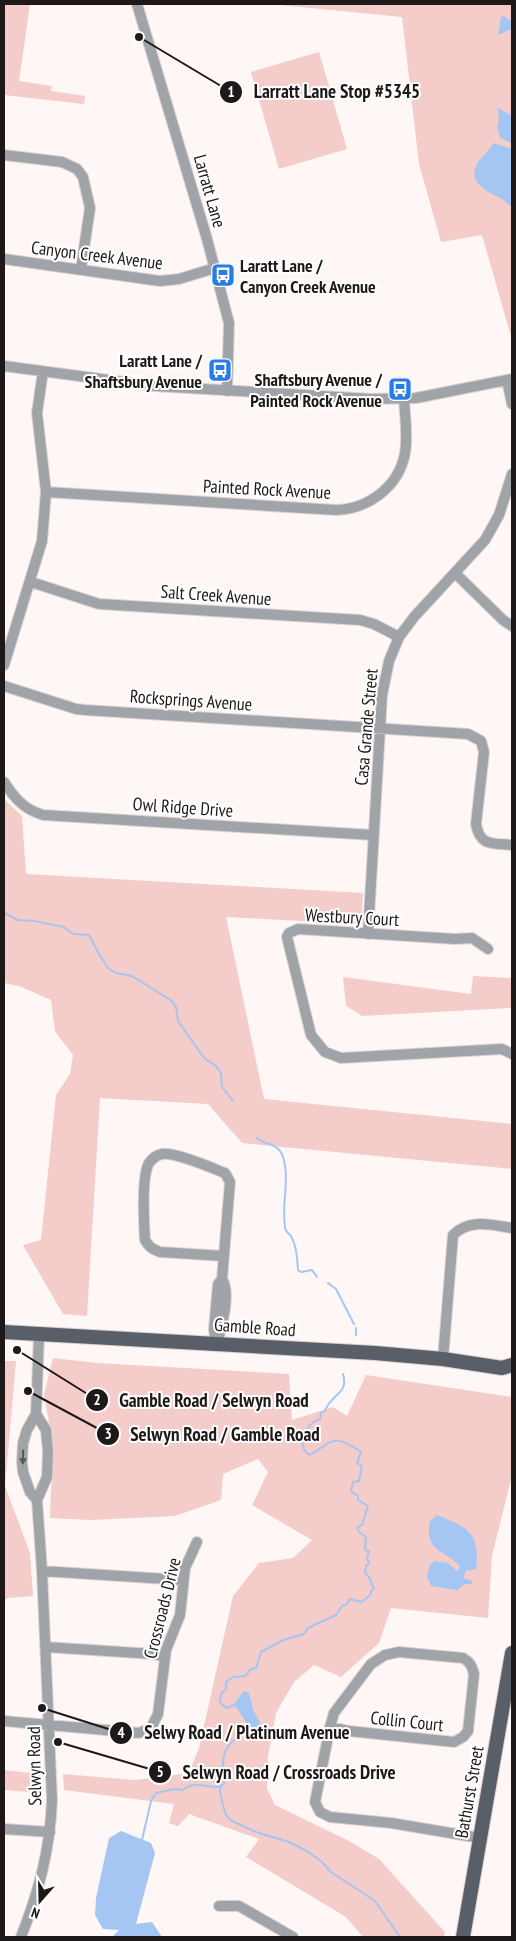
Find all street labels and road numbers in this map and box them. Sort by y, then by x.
street label: Larratt Lane [189,152,231,230]
street label: Canyon Creek Avenue [30,236,164,274]
street label: Painted Rock Avenue [202,474,332,504]
street label: Salt Creek Avenue [160,580,272,610]
street label: Casa Grande Street [349,667,383,787]
street label: Rocksprings Avenue [129,684,253,716]
street label: Owl Ridge Drive [132,792,234,822]
street label: Westbury Court [304,903,400,931]
street label: Gamble Road [213,1313,297,1341]
street label: Crossroads Drive [138,1555,186,1661]
street label: Collin Court [369,1706,445,1736]
street label: Selwyn Road [22,1726,46,1806]
street label: Bathurst Street [450,1744,488,1840]

